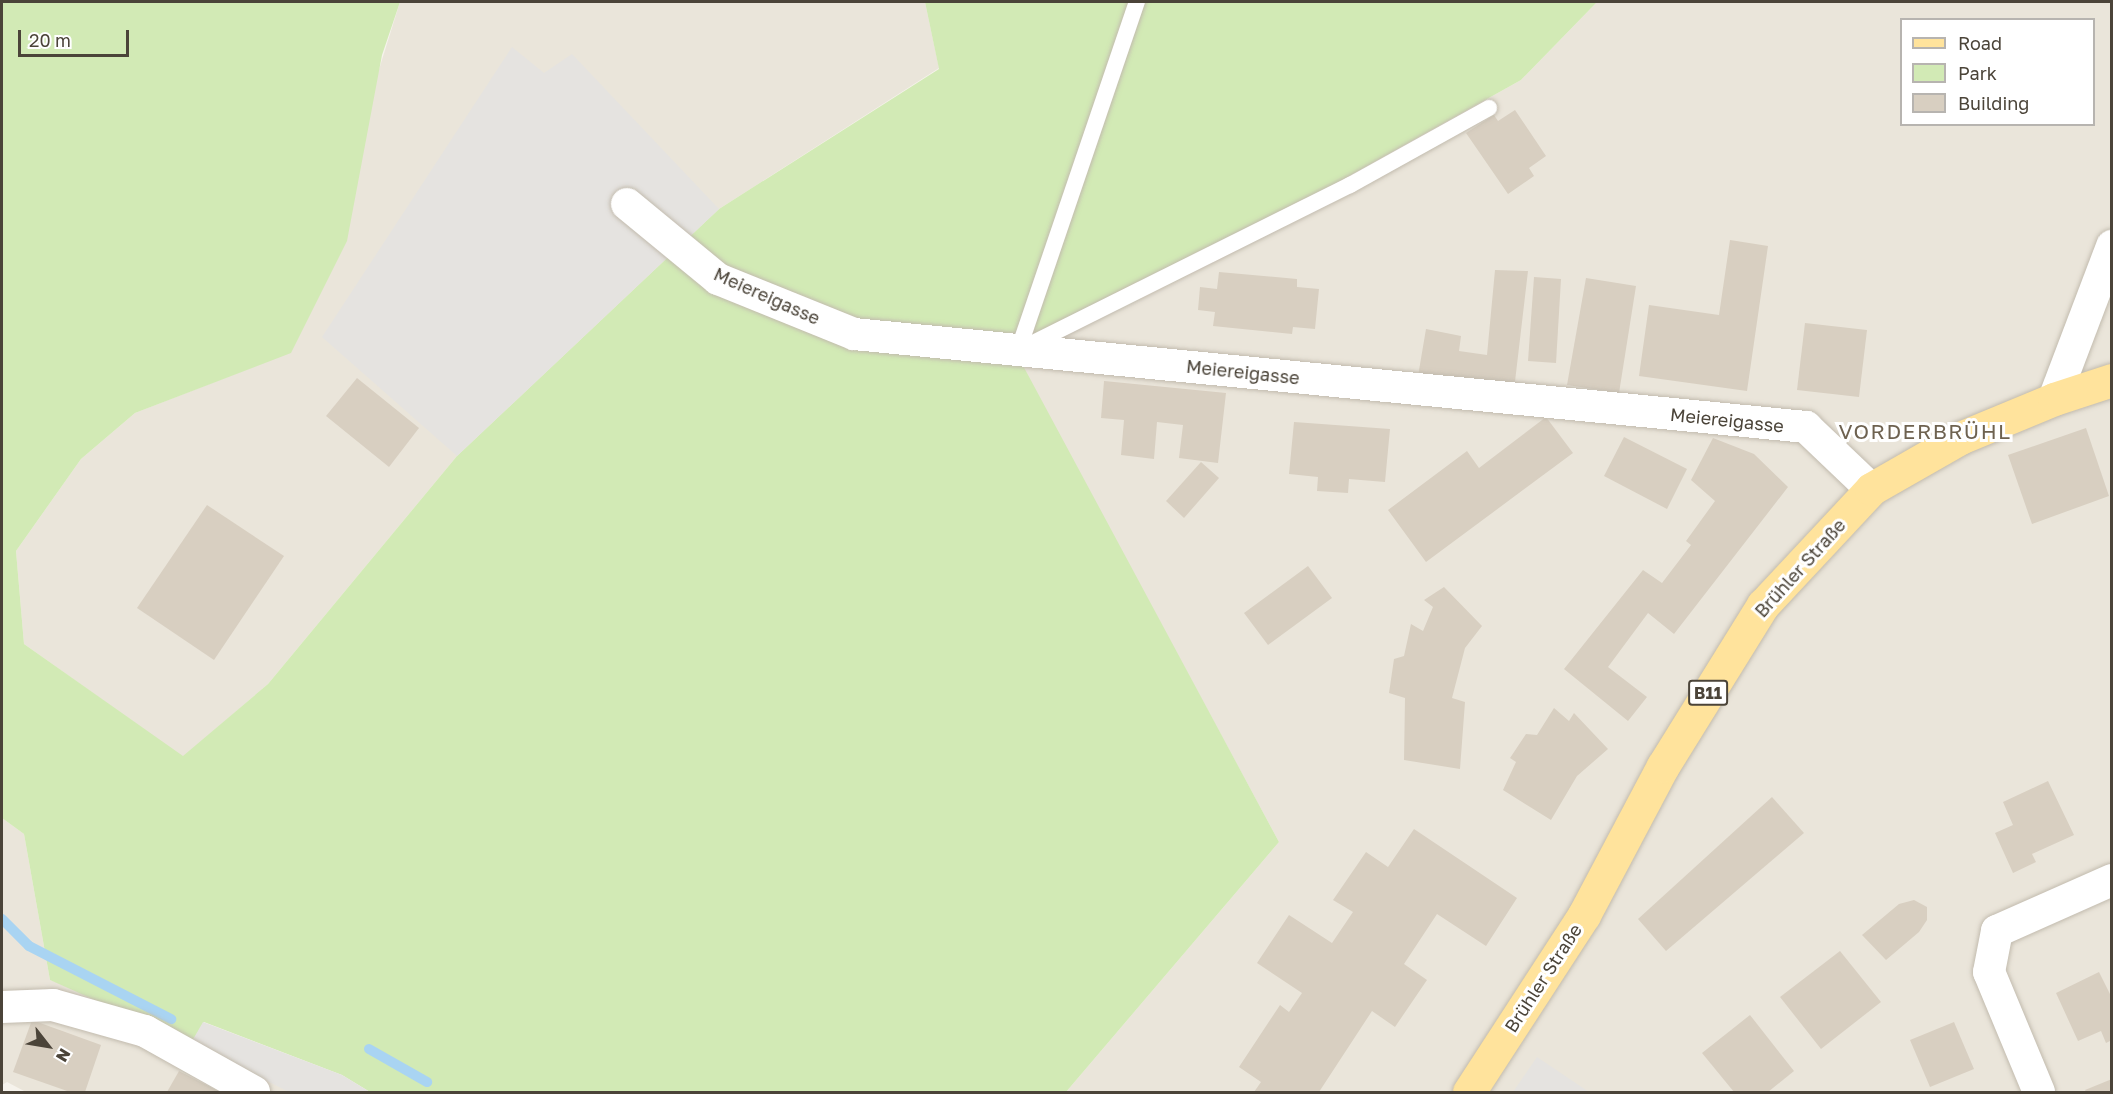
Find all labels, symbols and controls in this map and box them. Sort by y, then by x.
scale bar [21,18,132,56]
legend [1900,18,2095,126]
text: 20 m [29,29,71,51]
text: Road [1958,32,2002,54]
text: Park [1958,62,1997,84]
text: Building [1958,92,2029,114]
street label: Meiereigasse [711,263,823,329]
street label: Meiereigasse [1185,355,1301,389]
street label: Meiereigasse [1669,403,1785,437]
district label: VORDERBRÜHL [1838,418,2012,444]
street label: Brühler Straße [1750,514,1850,622]
road number: B11 [1687,680,1729,706]
street label: Brühler Straße [1500,920,1586,1036]
north arrow [18,1016,78,1076]
text: N [52,1045,75,1066]

